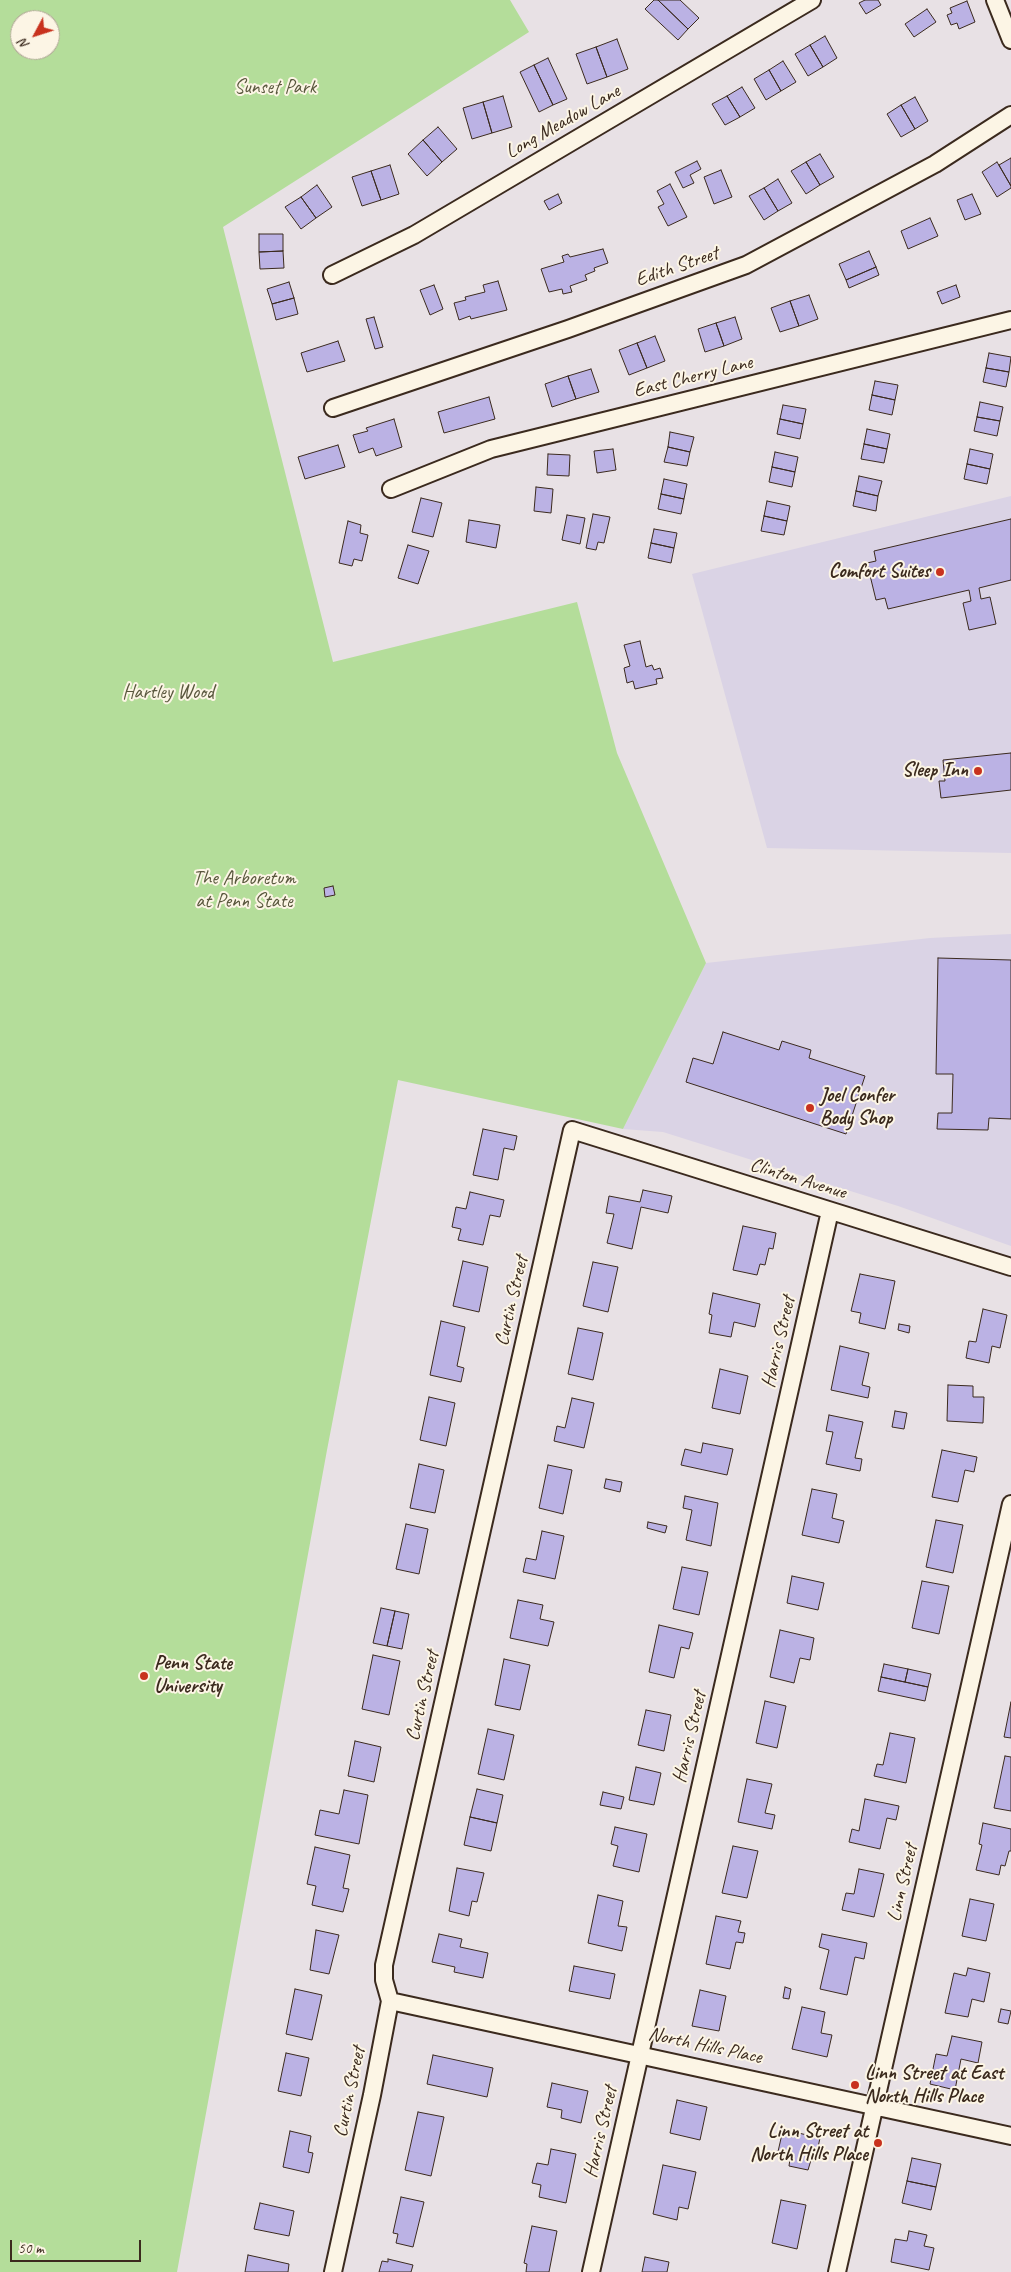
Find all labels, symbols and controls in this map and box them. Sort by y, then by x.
north arrow [10,10,60,60]
text: N [15,36,33,53]
park label: Sunset Park [234,76,316,100]
street label: Long Meadow Lane [501,80,625,164]
street label: Edith Street [632,242,722,292]
street label: East Cherry Lane [631,351,755,403]
place label: Comfort Suites [829,560,930,584]
marker: Comfort Suites [934,566,946,578]
park label: Hartley Wood [122,681,214,705]
place label: Sleep Inn [902,759,968,783]
marker: Sleep Inn [972,765,984,777]
park label: The Arboretum at Penn State [193,867,295,914]
place label: Joel Confer Body Shop [820,1084,894,1131]
marker: Joel Confer Body Shop [804,1102,816,1114]
street label: Clinton Avenue [747,1153,849,1205]
street label: Curtin Street [490,1254,534,1348]
street label: Harris Street [757,1294,801,1390]
street label: Curtin Street [401,1649,445,1743]
place label: Penn State University [154,1652,232,1699]
marker: Penn State University [138,1670,150,1682]
street label: Harris Street [668,1689,712,1785]
street label: Linn Street [882,1842,924,1924]
street label: North Hills Place [646,2022,764,2070]
street label: Curtin Street [329,2045,371,2139]
place label: Linn Street at East North Hills Place [865,2062,1003,2109]
marker: Linn Street at East North Hills Place [849,2079,861,2091]
street label: Harris Street [579,2084,623,2180]
place label: Linn Street at North Hills Place [750,2120,868,2167]
marker: Linn Street at North Hills Place [872,2137,884,2149]
scale bar [12,2230,144,2262]
text: 50 m [18,2239,44,2258]

